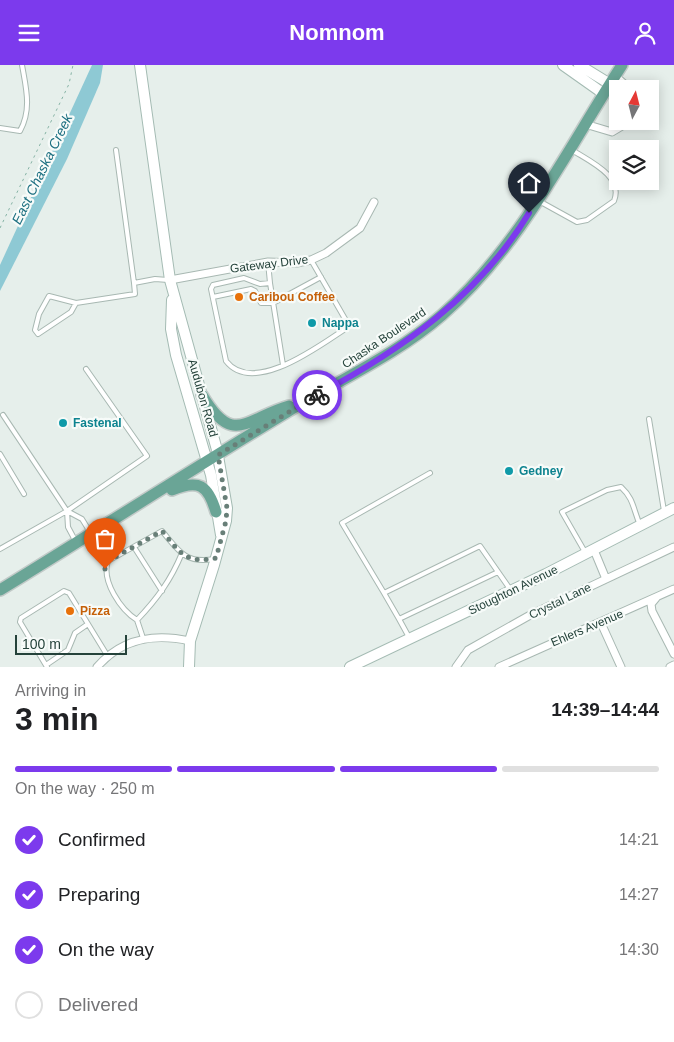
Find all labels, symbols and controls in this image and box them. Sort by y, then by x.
icon: menu [15,19,43,47]
icon: person [631,19,659,47]
text: Nomnom [289,20,385,45]
north arrow [609,80,659,130]
map controls [609,80,659,190]
water label: East Chaska Creek [8,110,76,227]
button: layers [609,140,659,190]
pin [508,162,550,213]
icon: home [515,169,543,197]
street label: Gateway Drive [229,252,309,276]
place label: Caribou Coffee [249,290,335,304]
marker: Caribou Coffee [233,291,245,303]
street label: Chaska Boulevard [339,305,429,371]
place label: Nappa [322,316,359,330]
marker: Nappa [306,317,318,329]
street label: Audubon Road [185,358,221,438]
courier [292,370,342,420]
icon: bike [303,381,331,409]
place label: Fastenal [73,416,122,430]
marker: Fastenal [57,417,69,429]
place label: Gedney [519,464,563,478]
marker: Gedney [503,465,515,477]
pin [84,518,126,569]
icon: bag [91,525,119,553]
street label: Stoughton Avenue [466,562,560,618]
street label: Crystal Lane [527,580,594,622]
place label: Pizza [80,604,110,618]
marker: Pizza [64,605,76,617]
street label: Ehlers Avenue [549,606,626,650]
scale bar [15,632,128,655]
text: 100 m [22,636,61,652]
text: Arriving in [15,682,86,699]
text: 14:39–14:44 [551,699,659,720]
text: 3 min [15,701,99,737]
text: On the way · 250 m [15,780,155,797]
icon: check [15,826,43,854]
text: Confirmed [58,829,146,850]
text: 14:21 [619,831,659,848]
icon: check [15,881,43,909]
text: Preparing [58,884,140,905]
text: 14:27 [619,886,659,903]
icon: check [15,936,43,964]
text: On the way [58,939,154,960]
text: 14:30 [619,941,659,958]
text: Delivered [58,994,138,1015]

